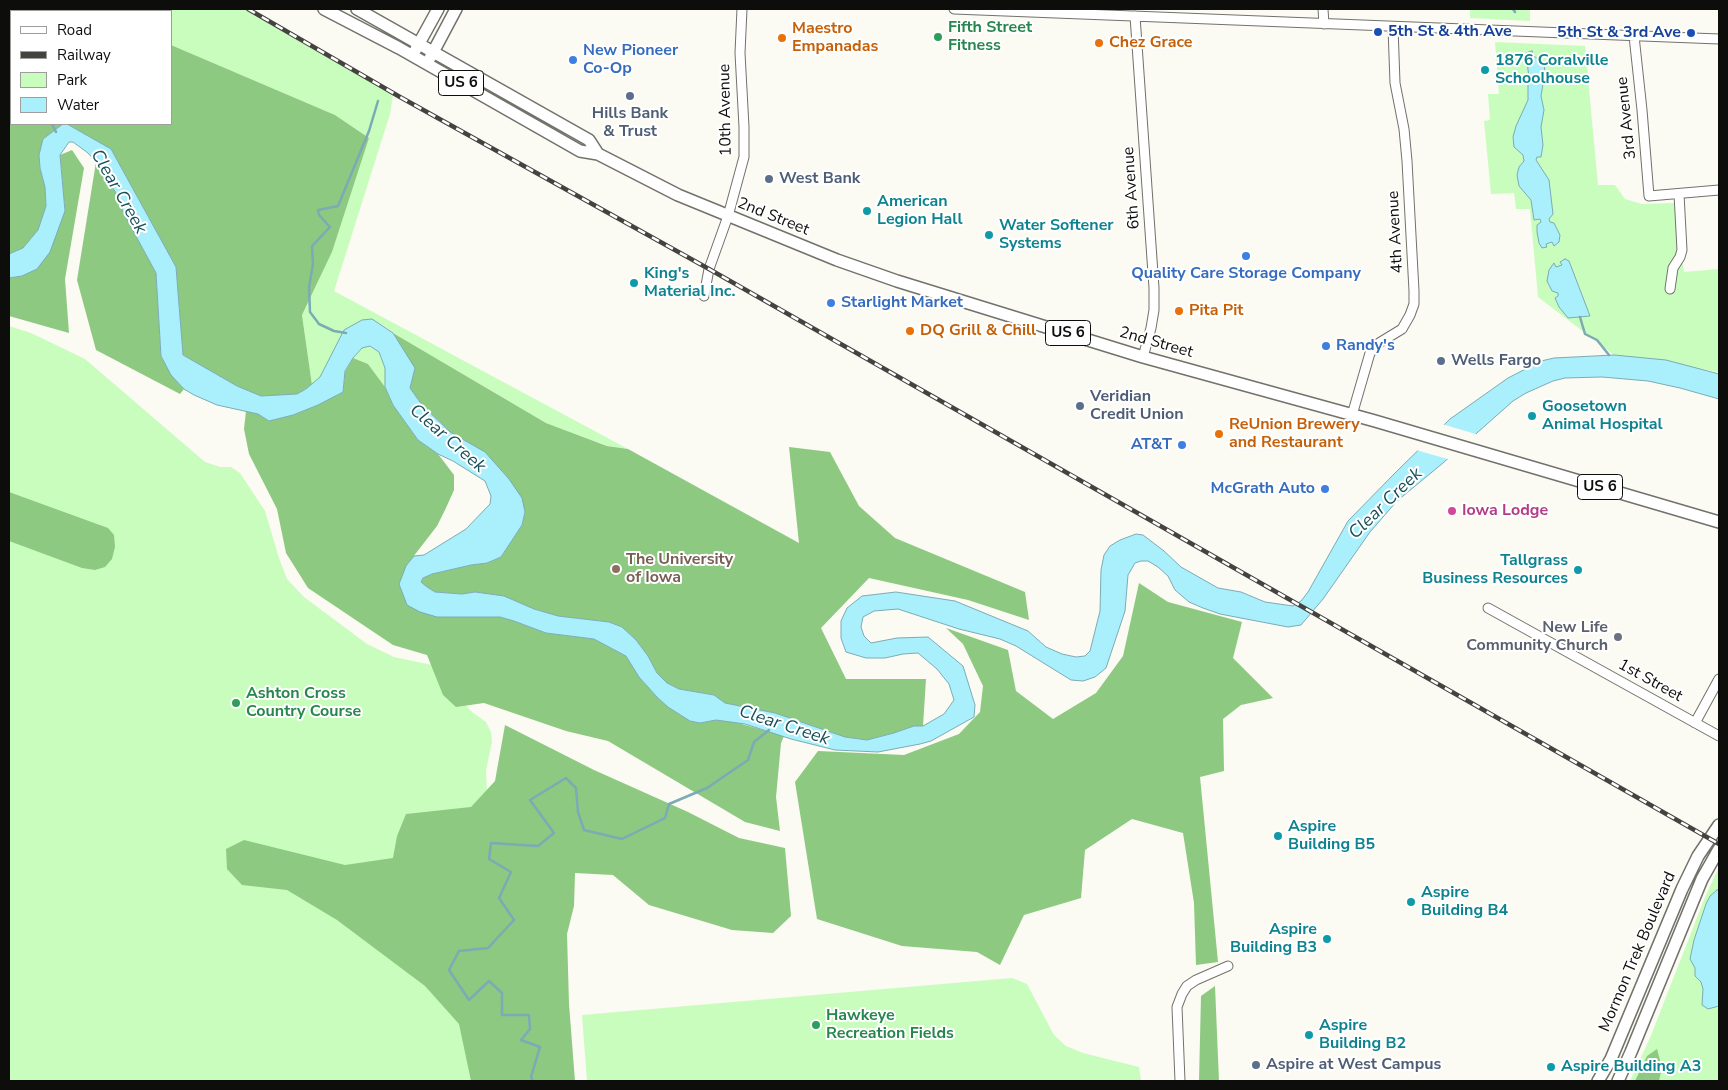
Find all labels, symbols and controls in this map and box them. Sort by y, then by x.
legend [10,10,172,125]
place label: Fifth Street Fitness [948,18,1032,56]
place label: Maestro Empanadas [792,19,878,57]
text: Road [57,20,92,40]
place label: 5th St & 4th Ave [1388,22,1512,42]
place label: 5th St & 3rd Ave [1557,23,1681,43]
marker: 5th St & 4th Ave [1372,26,1384,38]
marker: 5th St & 3rd Ave [1685,27,1697,39]
marker: Fifth Street Fitness [932,31,944,43]
marker: Maestro Empanadas [776,32,788,44]
place label: Chez Grace [1109,33,1192,53]
marker: Chez Grace [1093,37,1105,49]
place label: New Pioneer Co-Op [583,41,678,79]
text: Railway [57,45,111,65]
place label: 1876 Coralville Schoolhouse [1495,51,1608,89]
marker: New Pioneer Co-Op [567,54,579,66]
street label: 10th Avenue [716,64,736,156]
marker: 1876 Coralville Schoolhouse [1479,64,1491,76]
text: Park [57,70,87,90]
road number: US 6 [438,70,484,96]
street label: 3rd Avenue [1613,76,1641,160]
marker: Hills Bank & Trust [624,90,636,102]
text: Water [57,95,99,115]
place label: Hills Bank & Trust [592,104,668,142]
water label: Clear Creek [85,146,151,238]
street label: 6th Avenue [1120,146,1144,230]
place label: West Bank [779,169,860,189]
marker: West Bank [763,173,775,185]
street label: 4th Avenue [1384,190,1408,274]
place label: American Legion Hall [877,192,963,230]
street label: 2nd Street [734,194,812,240]
marker: American Legion Hall [861,205,873,217]
place label: Water Softener Systems [999,216,1114,254]
marker: Water Softener Systems [983,229,995,241]
marker: Quality Care Storage Company [1240,250,1252,262]
place label: King's Material Inc. [644,264,735,302]
place label: Quality Care Storage Company [1131,264,1361,284]
marker: King's Material Inc. [628,277,640,289]
place label: Starlight Market [841,293,963,313]
marker: Starlight Market [825,297,837,309]
place label: Pita Pit [1189,301,1243,321]
marker: Pita Pit [1173,305,1185,317]
road number: US 6 [1046,320,1090,346]
place label: DQ Grill & Chill [920,321,1036,341]
street label: 2nd Street [1117,323,1195,363]
marker: DQ Grill & Chill [904,325,916,337]
place label: Randy's [1336,336,1395,356]
marker: Randy's [1320,340,1332,352]
place label: Wells Fargo [1451,351,1541,371]
marker: Wells Fargo [1435,355,1447,367]
place label: Veridian Credit Union [1090,387,1184,425]
place label: Goosetown Animal Hospital [1542,397,1663,435]
water label: Clear Creek [404,400,490,478]
marker: Veridian Credit Union [1074,400,1086,412]
marker: Goosetown Animal Hospital [1526,410,1538,422]
place label: ReUnion Brewery and Restaurant [1229,415,1360,453]
marker: ReUnion Brewery and Restaurant [1213,428,1225,440]
place label: AT&T [1131,435,1172,455]
marker: AT&T [1176,439,1188,451]
water label: Clear Creek [1345,464,1427,544]
road number: US 6 [1578,474,1622,500]
place label: McGrath Auto [1211,479,1315,499]
marker: McGrath Auto [1319,483,1331,495]
place label: Iowa Lodge [1462,501,1548,521]
marker: Iowa Lodge [1446,505,1458,517]
place label: The University of Iowa [626,550,733,588]
place label: Tallgrass Business Resources [1422,551,1568,589]
marker: The University of Iowa [610,563,622,575]
marker: Tallgrass Business Resources [1572,564,1584,576]
place label: New Life Community Church [1466,618,1608,656]
marker: New Life Community Church [1612,631,1624,643]
street label: 1st Street [1614,655,1686,707]
place label: Ashton Cross Country Course [246,684,361,722]
marker: Ashton Cross Country Course [230,697,242,709]
water label: Clear Creek [736,701,832,751]
place label: Aspire Building B5 [1288,817,1375,855]
marker: Aspire Building B5 [1272,830,1284,842]
street label: Mormon Trek Boulevard [1596,869,1680,1035]
place label: Aspire Building B4 [1421,883,1508,921]
marker: Aspire Building B4 [1405,896,1417,908]
place label: Aspire Building B3 [1230,920,1317,958]
marker: Aspire Building B3 [1321,933,1333,945]
place label: Hawkeye Recreation Fields [826,1006,954,1044]
place label: Aspire Building B2 [1319,1016,1406,1054]
marker: Hawkeye Recreation Fields [810,1019,822,1031]
marker: Aspire Building B2 [1303,1029,1315,1041]
place label: Aspire at West Campus [1266,1055,1441,1075]
place label: Aspire Building A3 [1561,1057,1701,1077]
marker: Aspire at West Campus [1250,1059,1262,1071]
marker: Aspire Building A3 [1545,1061,1557,1073]

